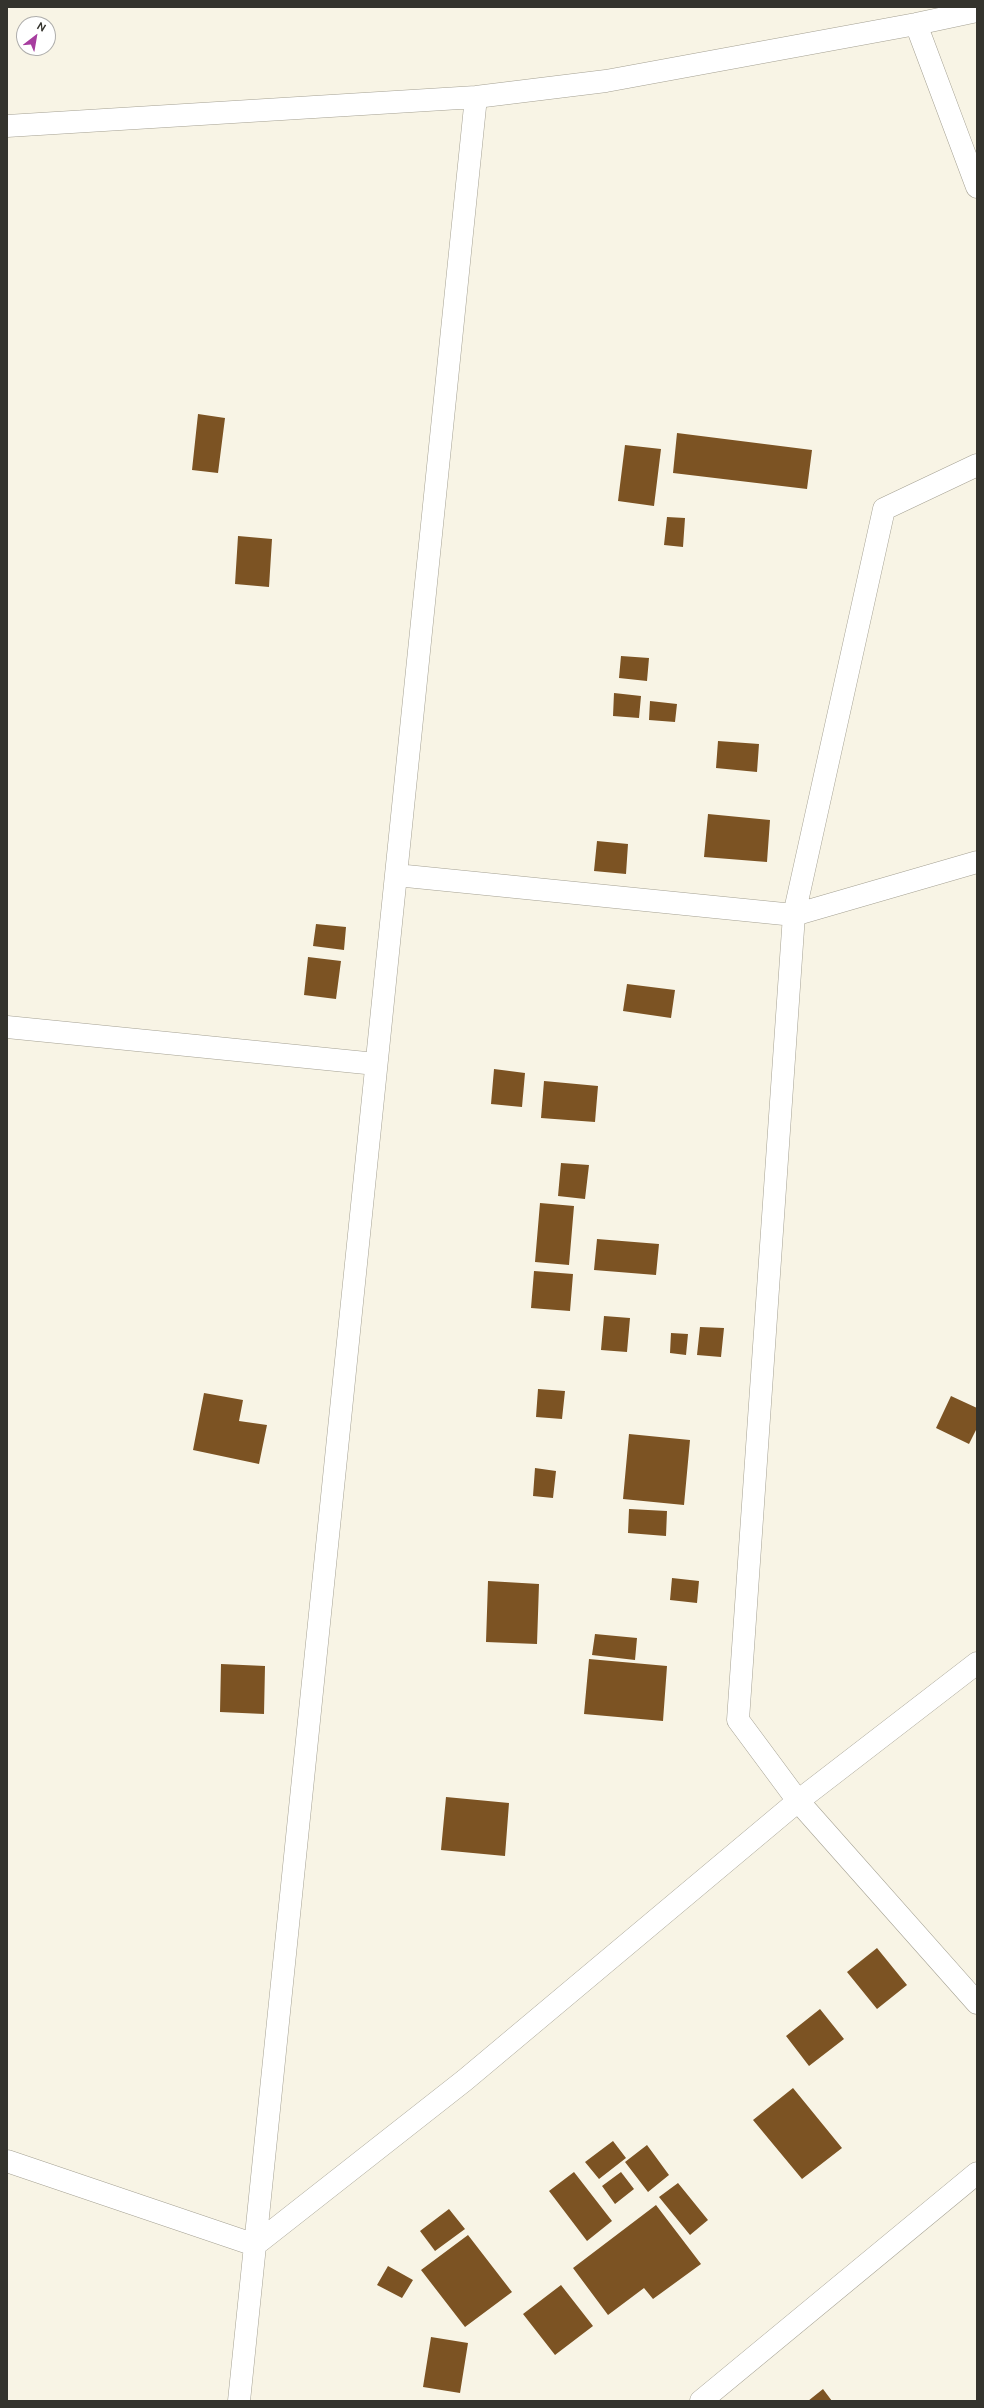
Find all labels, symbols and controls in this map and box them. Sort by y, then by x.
north arrow [16,16,56,56]
text: N [35,19,48,34]

